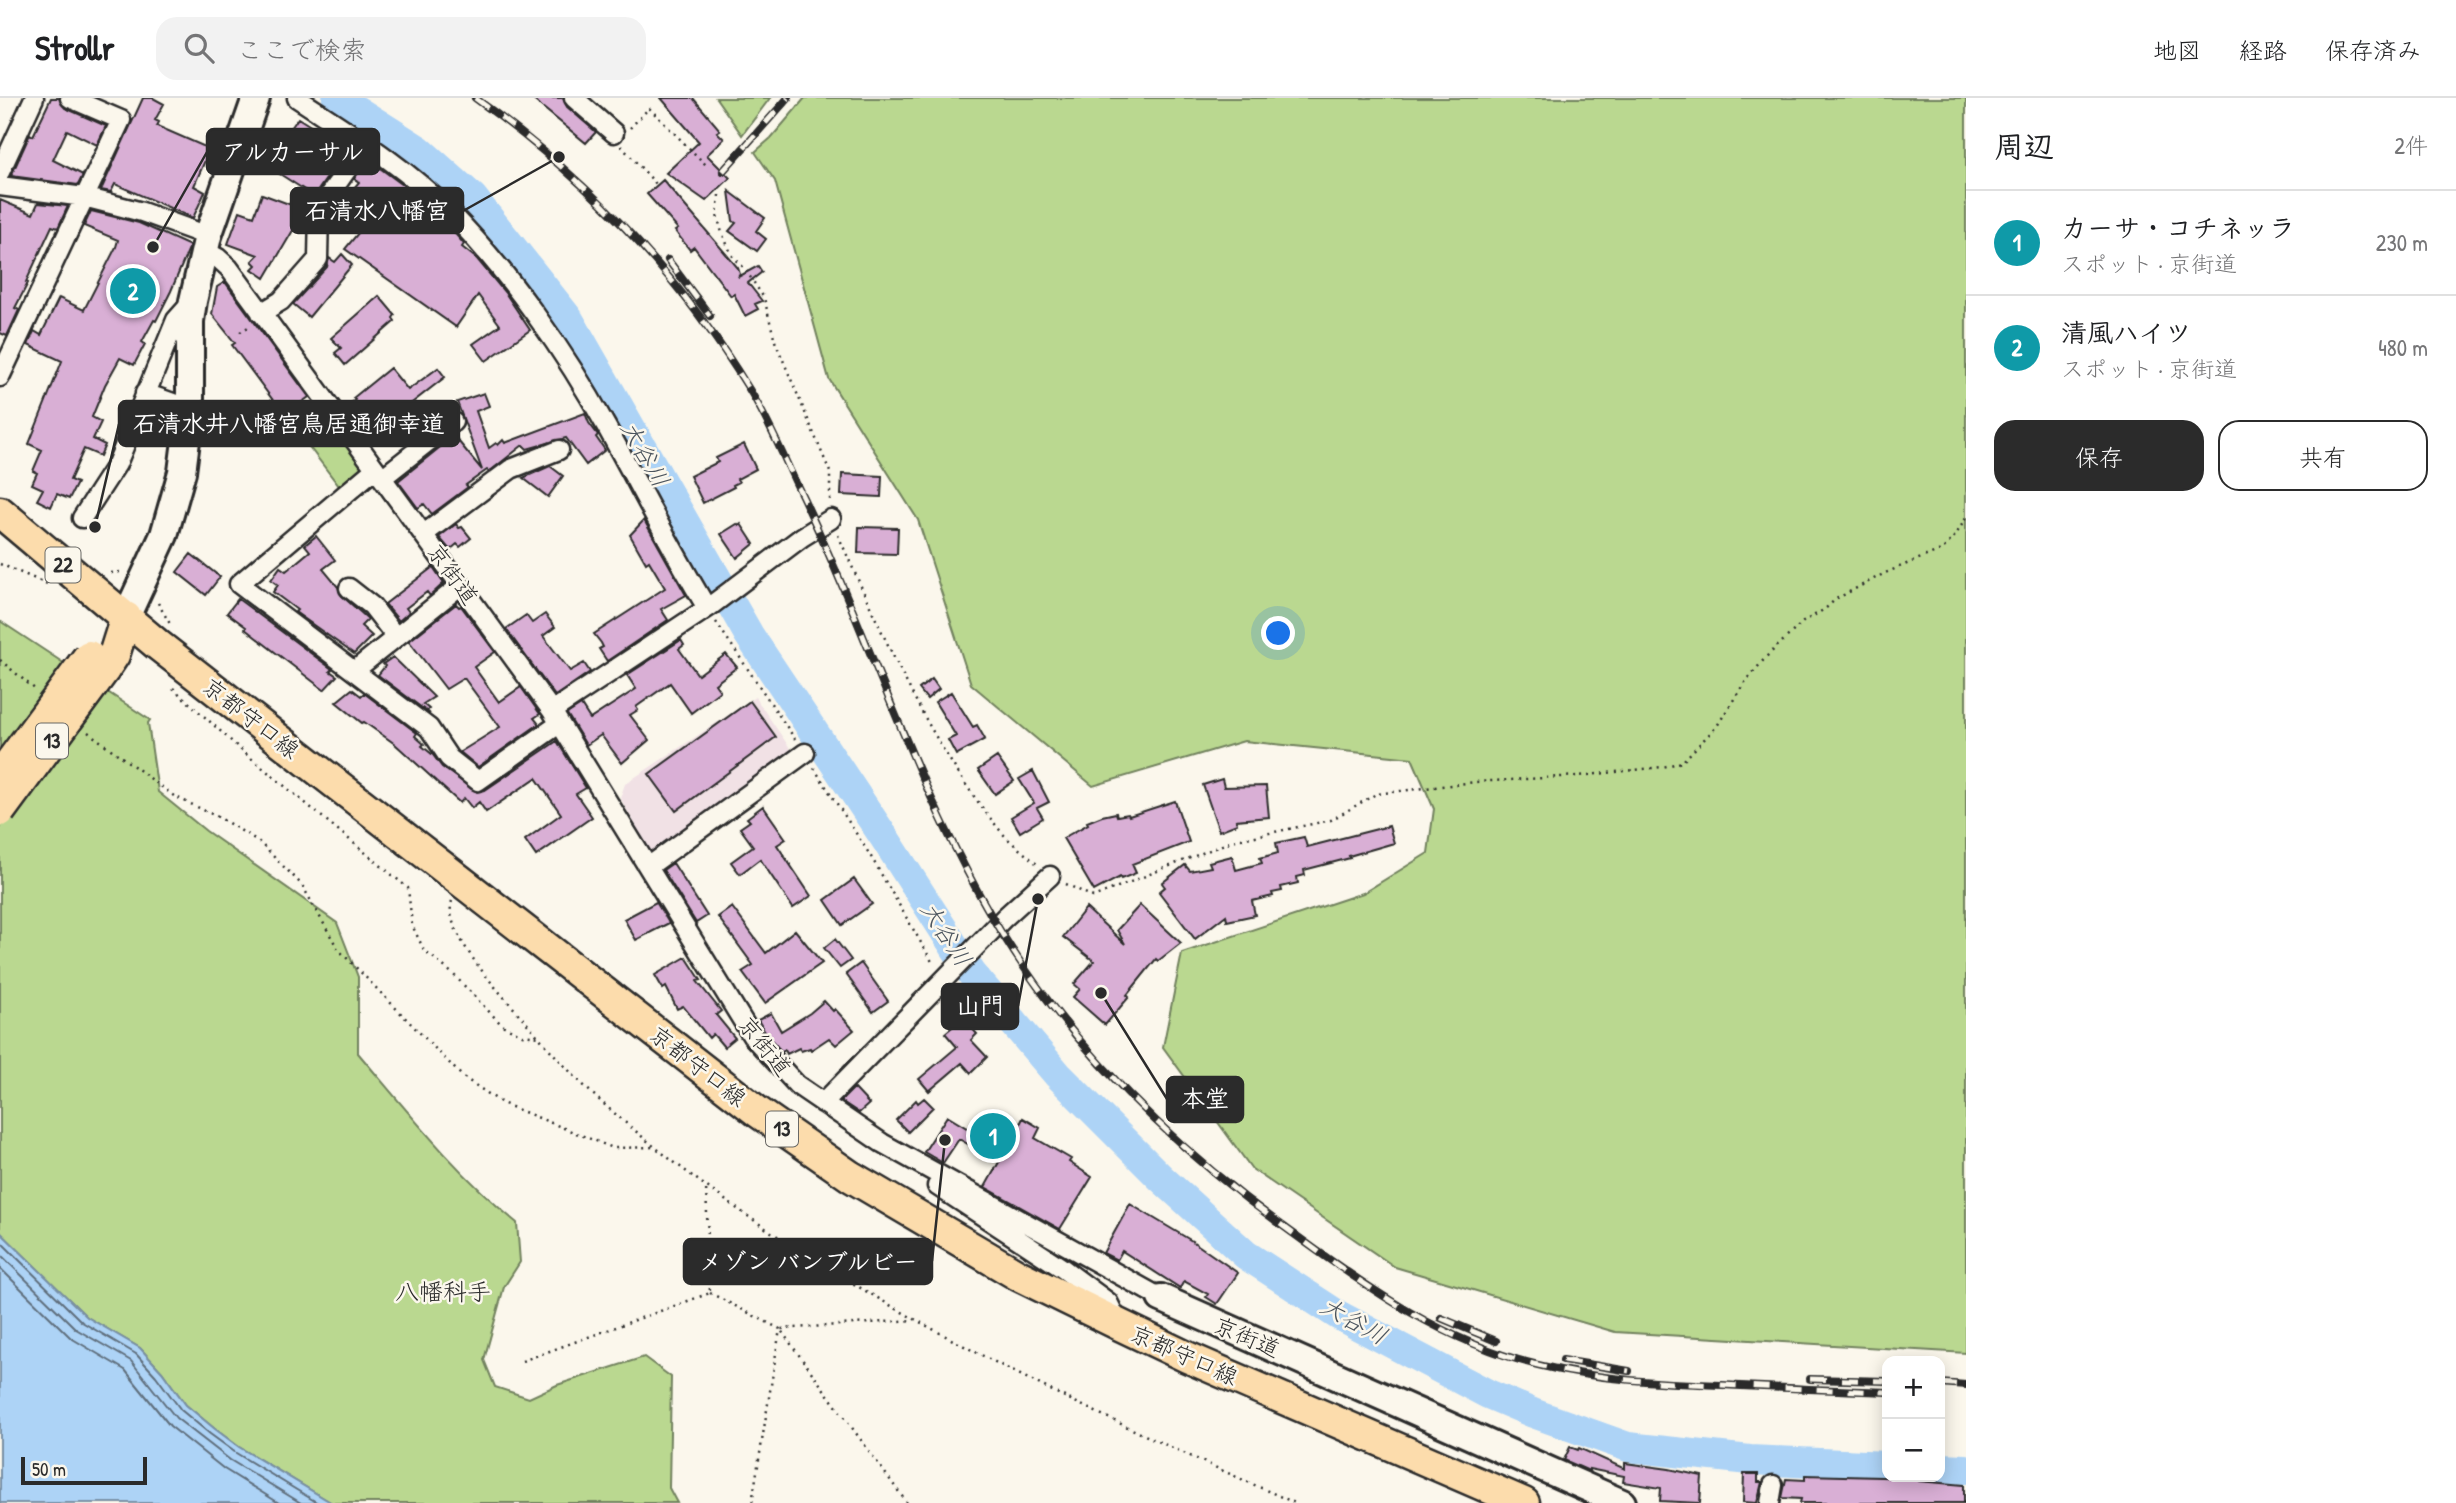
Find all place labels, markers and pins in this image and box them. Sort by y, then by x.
callout: アルカーサル [207,129,379,174]
callout: 石清水八幡宮 [291,188,463,233]
pin: 2 [110,265,156,317]
callout: 石清水井八幡宮鳥居通御幸道 [119,401,459,446]
callout: 山門 [942,984,1018,1029]
callout: 本堂 [1167,1077,1243,1122]
pin: 1 [970,1110,1016,1162]
callout: メゾン バンブルビー [684,1239,932,1284]

